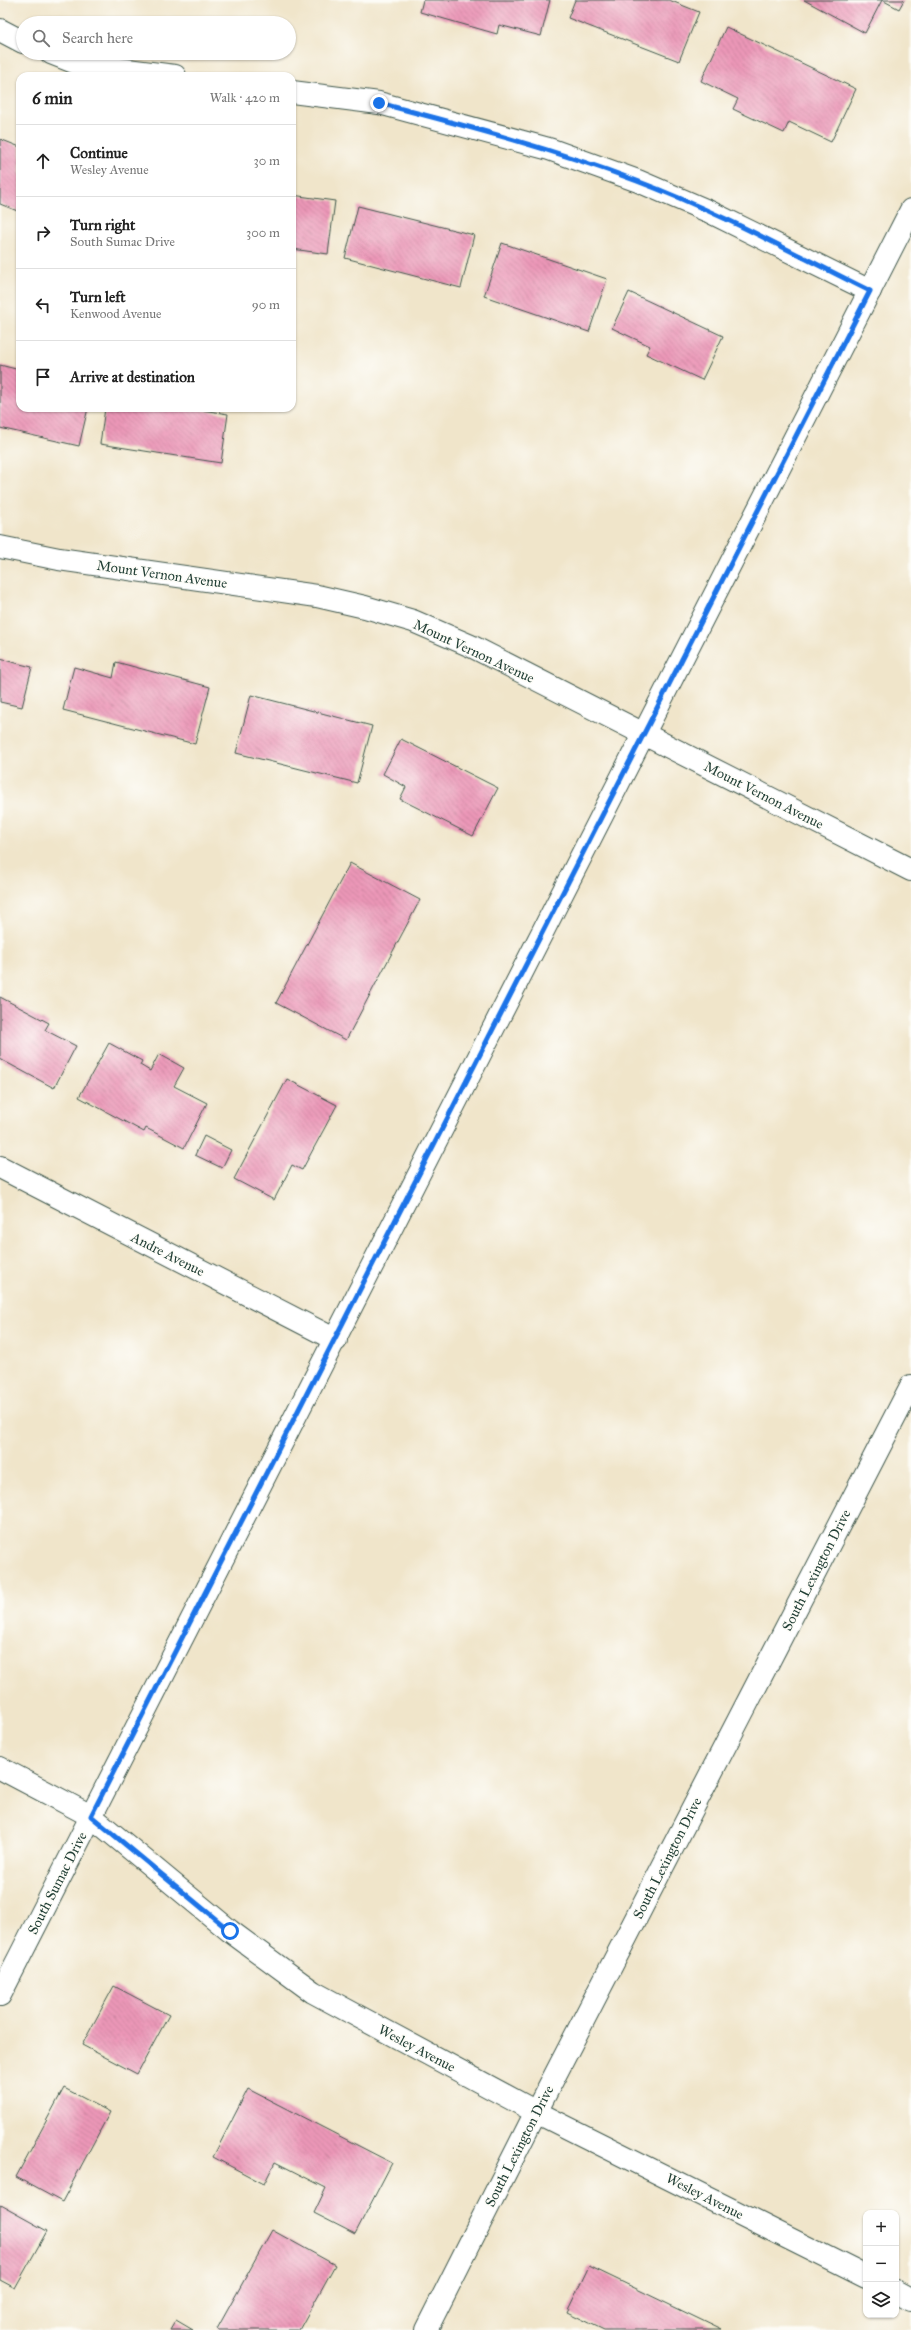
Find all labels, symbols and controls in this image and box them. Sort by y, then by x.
search box [16,16,296,60]
icon: search [30,27,52,49]
text: Search here [62,29,133,47]
text: 6 min [32,88,73,109]
text: Walk · 420 m [210,90,280,106]
route end [370,94,388,112]
text: Continue [70,144,128,162]
icon: ahead [32,150,54,172]
text: 30 m [254,153,280,169]
text: Wesley Avenue [70,162,149,178]
text: Turn right [70,216,135,234]
icon: right [32,222,54,244]
text: 300 m [246,225,280,241]
text: South Sumac Drive [70,234,175,250]
text: Turn left [70,288,126,306]
icon: left [32,294,54,316]
text: 90 m [252,297,280,313]
text: Kenwood Avenue [70,306,162,322]
icon: arrive [32,366,54,388]
text: Arrive at destination [70,368,195,386]
street label: Mount Vernon Avenue [96,557,228,592]
street label: Mount Vernon Avenue [411,616,537,687]
street label: Mount Vernon Avenue [701,758,826,833]
street label: Andre Avenue [127,1228,207,1280]
street label: South Lexington Drive [778,1507,854,1634]
street label: South Lexington Drive [629,1795,705,1922]
street label: South Sumac Drive [24,1829,91,1937]
route start [221,1922,239,1940]
street label: Wesley Avenue [375,2021,458,2076]
street label: South Lexington Drive [481,2083,557,2210]
street label: Wesley Avenue [663,2170,747,2223]
map controls [863,2210,899,2318]
button: + [863,2210,899,2246]
button: − [863,2246,899,2282]
button: layers [863,2282,899,2318]

